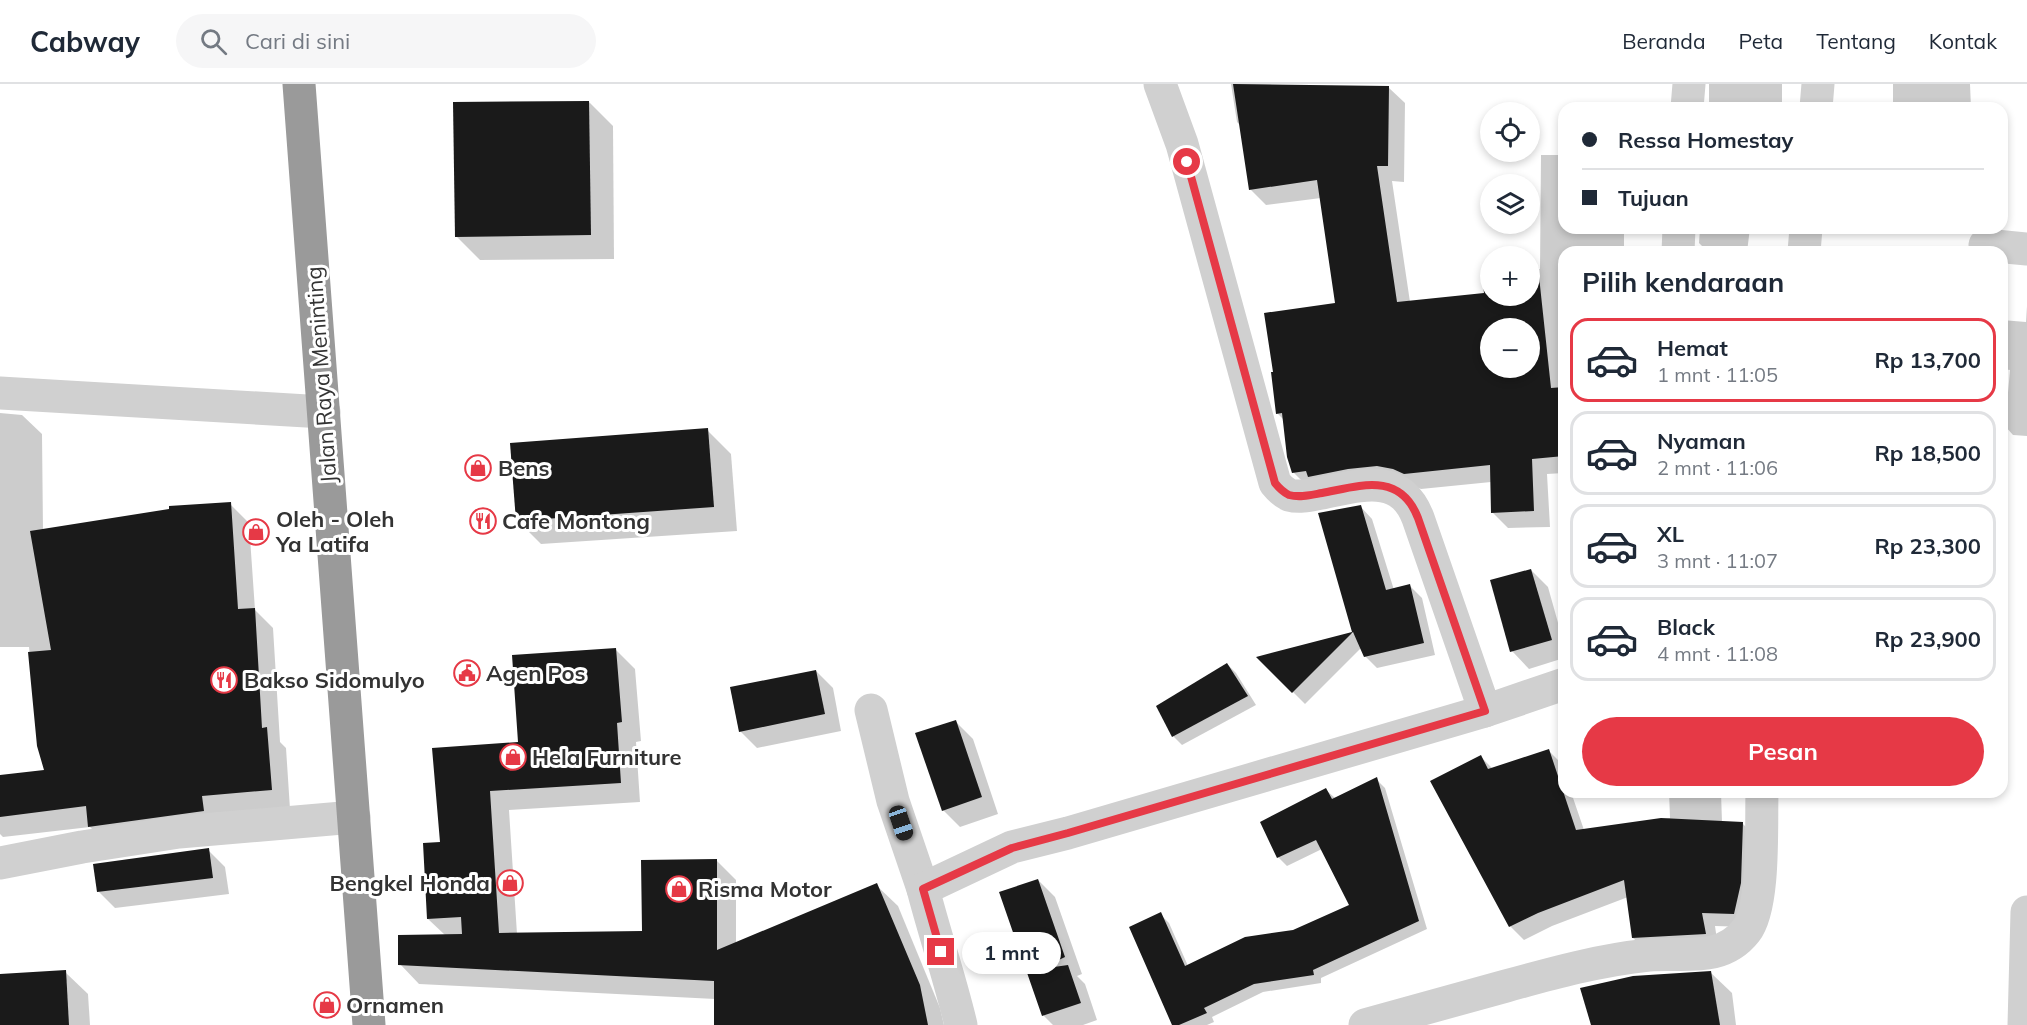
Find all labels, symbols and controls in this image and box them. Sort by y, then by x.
search box [176,14,596,68]
text: Cabway [30,24,140,59]
icon: search [197,25,230,58]
text: Cari di sini [245,27,350,55]
text: Beranda [1622,28,1706,54]
text: Peta [1739,28,1783,54]
text: Tentang [1816,28,1896,54]
text: Kontak [1929,28,1997,54]
map controls [1480,102,1540,378]
button: locate [1480,102,1540,162]
text: Ressa Homestay [1618,126,1794,154]
route start [1173,148,1200,175]
button: layers [1480,174,1540,234]
text: Tujuan [1618,184,1689,212]
button: + [1480,246,1540,306]
text: Pilih kendaraan [1582,265,1784,299]
street label: Jalan Raya Meninting [299,266,343,484]
button: − [1480,318,1540,378]
icon: car [1585,333,1639,387]
text: Hemat [1657,334,1728,362]
text: Rp 13,700 [1874,346,1981,374]
text: 1 mnt · 11:05 [1657,362,1778,387]
icon: car [1585,426,1639,480]
text: Nyaman [1657,427,1746,455]
text: Rp 18,500 [1874,439,1981,467]
shop icon: Bens [463,453,493,483]
place label: Bens [498,454,550,482]
text: 2 mnt · 11:06 [1657,455,1778,480]
place label: Oleh - Oleh Ya Latifa [275,505,394,558]
restaurant icon: Cafe Montong [468,506,498,536]
place label: Cafe Montong [502,507,650,535]
shop icon: Oleh - Oleh Ya Latifa [241,517,271,547]
icon: car [1585,519,1639,573]
text: XL [1657,520,1684,548]
text: Rp 23,300 [1874,532,1981,560]
text: 3 mnt · 11:07 [1657,548,1778,573]
icon: car [1585,612,1639,666]
text: Black [1657,613,1715,641]
text: Rp 23,900 [1874,625,1981,653]
text: 4 mnt · 11:08 [1657,641,1778,666]
public building icon: Agen Pos [452,658,482,688]
place label: Agen Pos [486,659,586,687]
restaurant icon: Bakso Sidomulyo [209,665,239,695]
place label: Bakso Sidomulyo [244,666,425,694]
button: Pesan [1582,717,1984,786]
shop icon: Hela Furniture [498,742,528,772]
place label: Hela Furniture [532,743,682,771]
car [887,803,915,843]
shop icon: Bengkel Honda [495,868,525,898]
place label: Bengkel Honda [329,869,490,897]
shop icon: Risma Motor [664,874,694,904]
place label: Risma Motor [698,875,832,903]
callout: 1 mnt [962,931,1061,973]
route end [927,938,954,965]
text: 1 mnt [984,940,1039,965]
shop icon: Ornamen [312,990,342,1020]
place label: Ornamen [346,991,444,1019]

